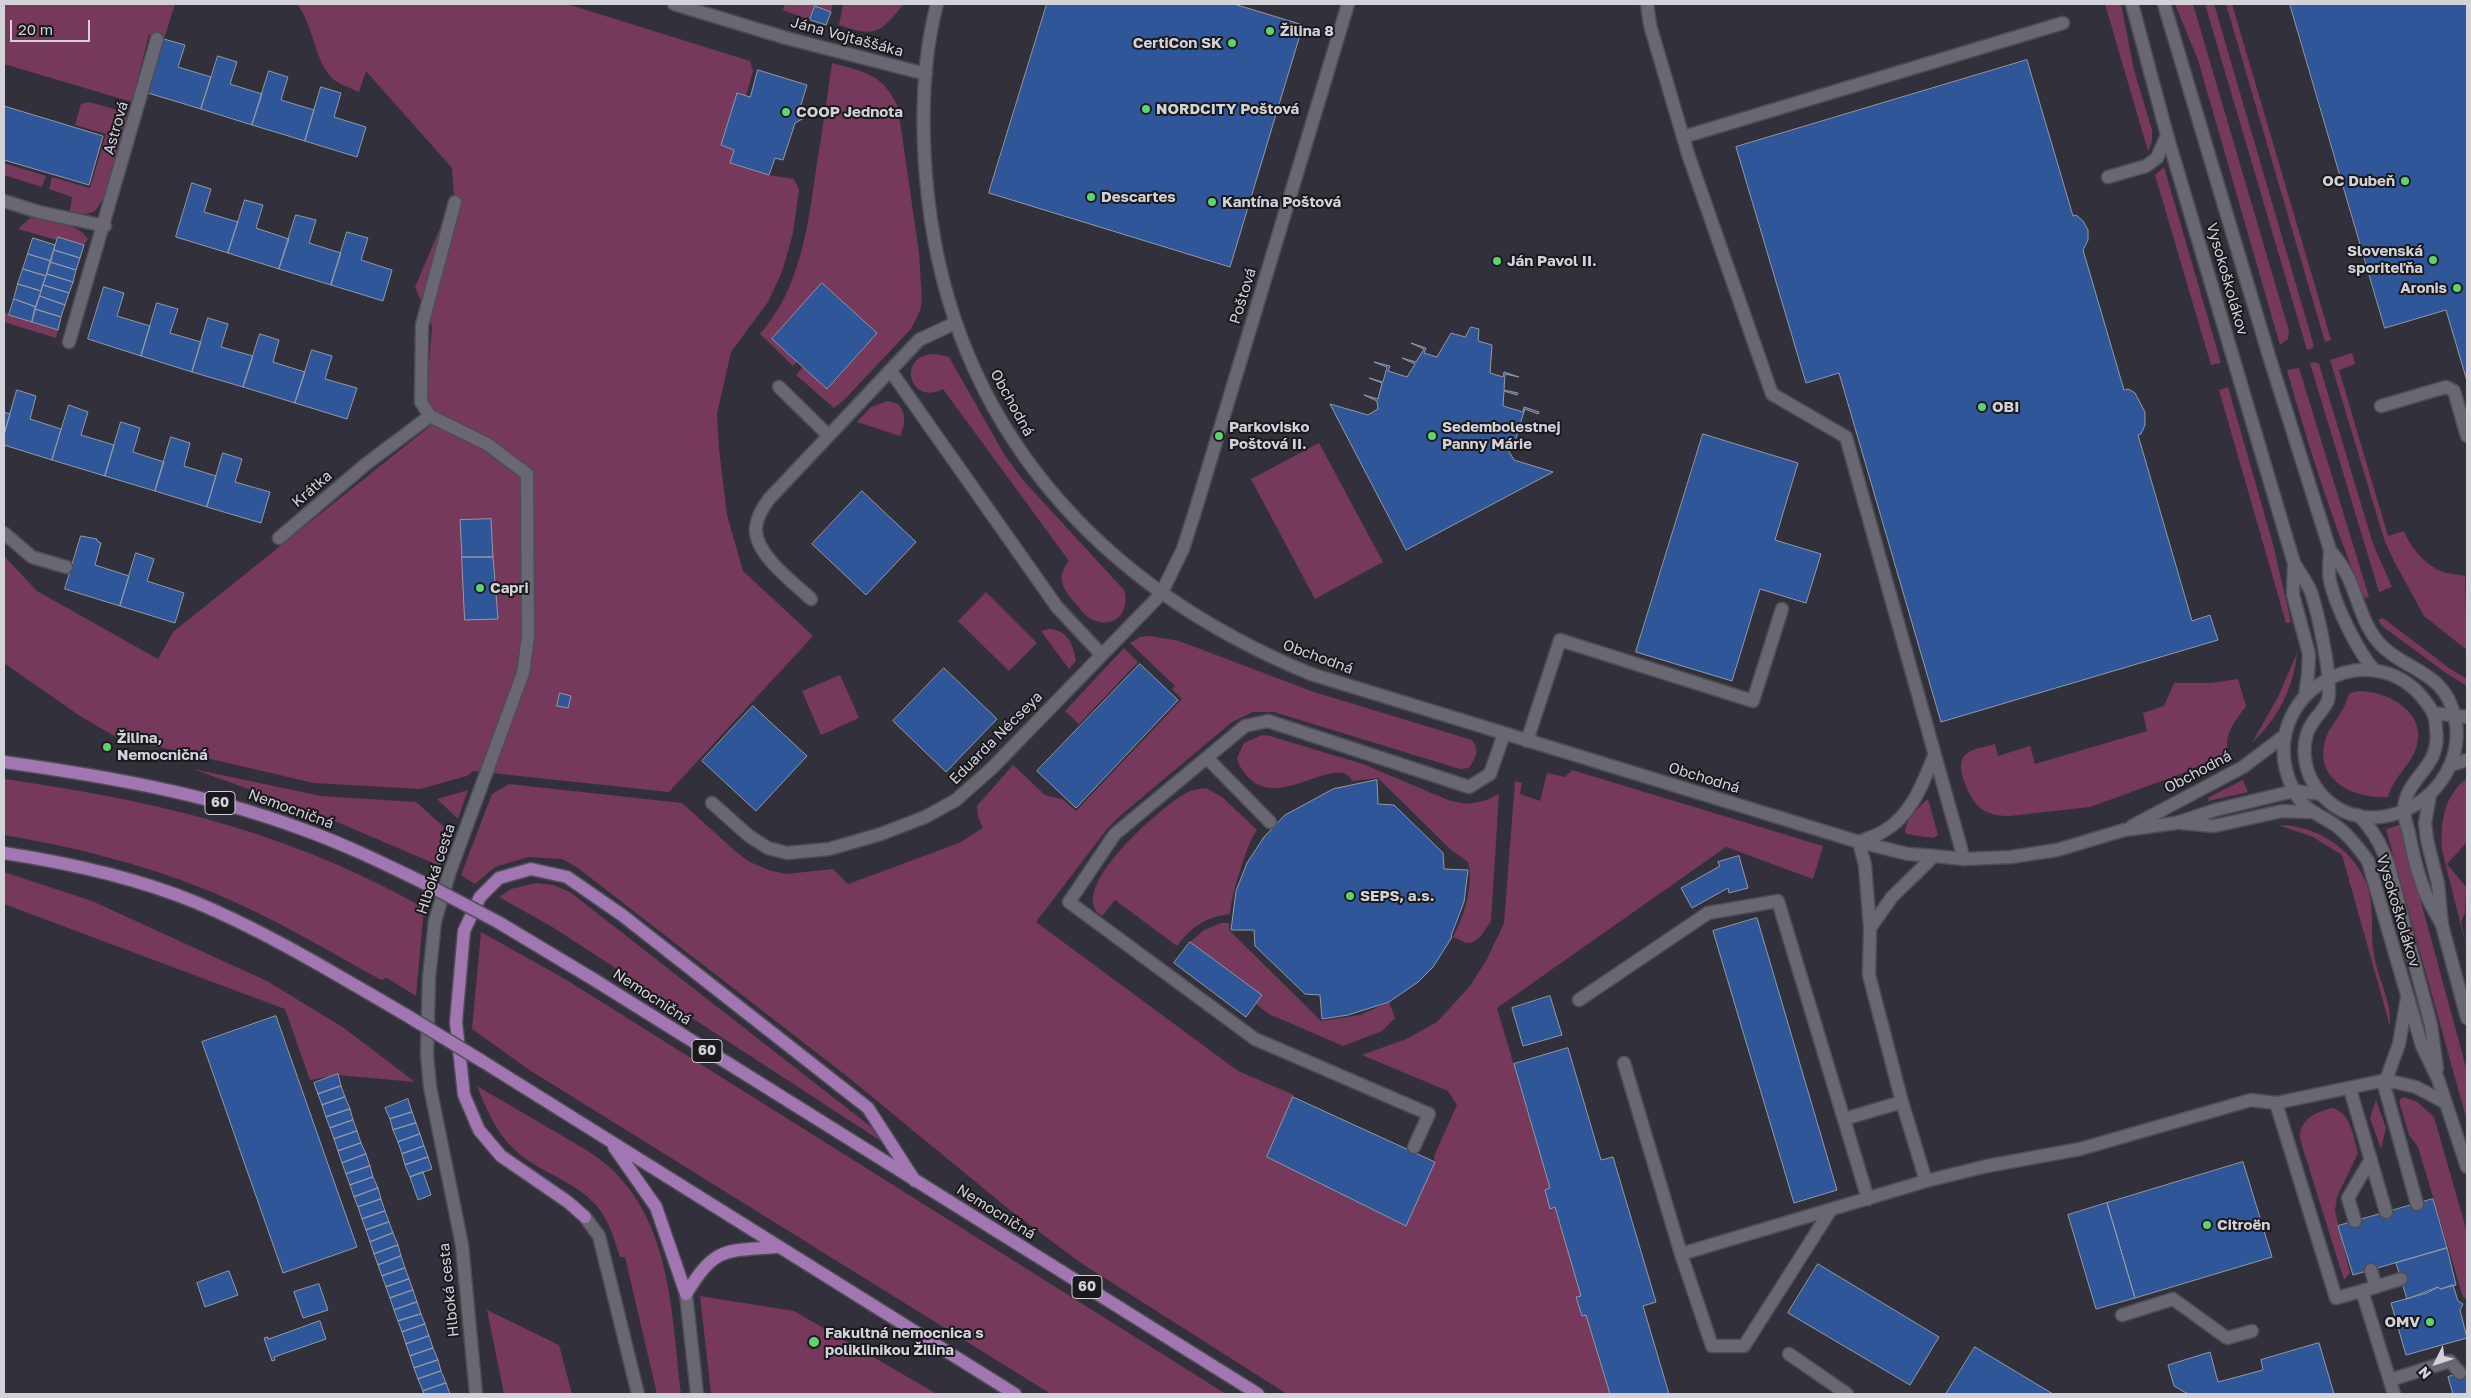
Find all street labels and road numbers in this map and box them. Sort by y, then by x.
street label: Jána Vojtaššáka [789,13,905,61]
street label: Astrová [100,99,132,157]
street label: Vysokoškolákov [2202,221,2252,337]
street label: Poštová [1226,266,1260,326]
street label: Obchodná [986,366,1038,440]
street label: Krátka [288,467,336,511]
street label: Obchodná [1280,636,1356,678]
street label: Eduarda Nécseya [946,688,1046,788]
street label: Obchodná [2161,747,2235,797]
street label: Obchodná [1666,759,1742,797]
street label: Nemocničná [246,785,336,833]
road number: 60 [205,791,235,814]
street label: Hlboká cesta [413,821,459,917]
street label: Vysokoškolákov [2372,853,2424,969]
street label: Nemocničná [609,965,695,1029]
road number: 60 [692,1040,722,1062]
street label: Nemocničná [953,1181,1039,1243]
street label: Hlboká cesta [435,1242,463,1338]
road number: 60 [1072,1275,1102,1298]

